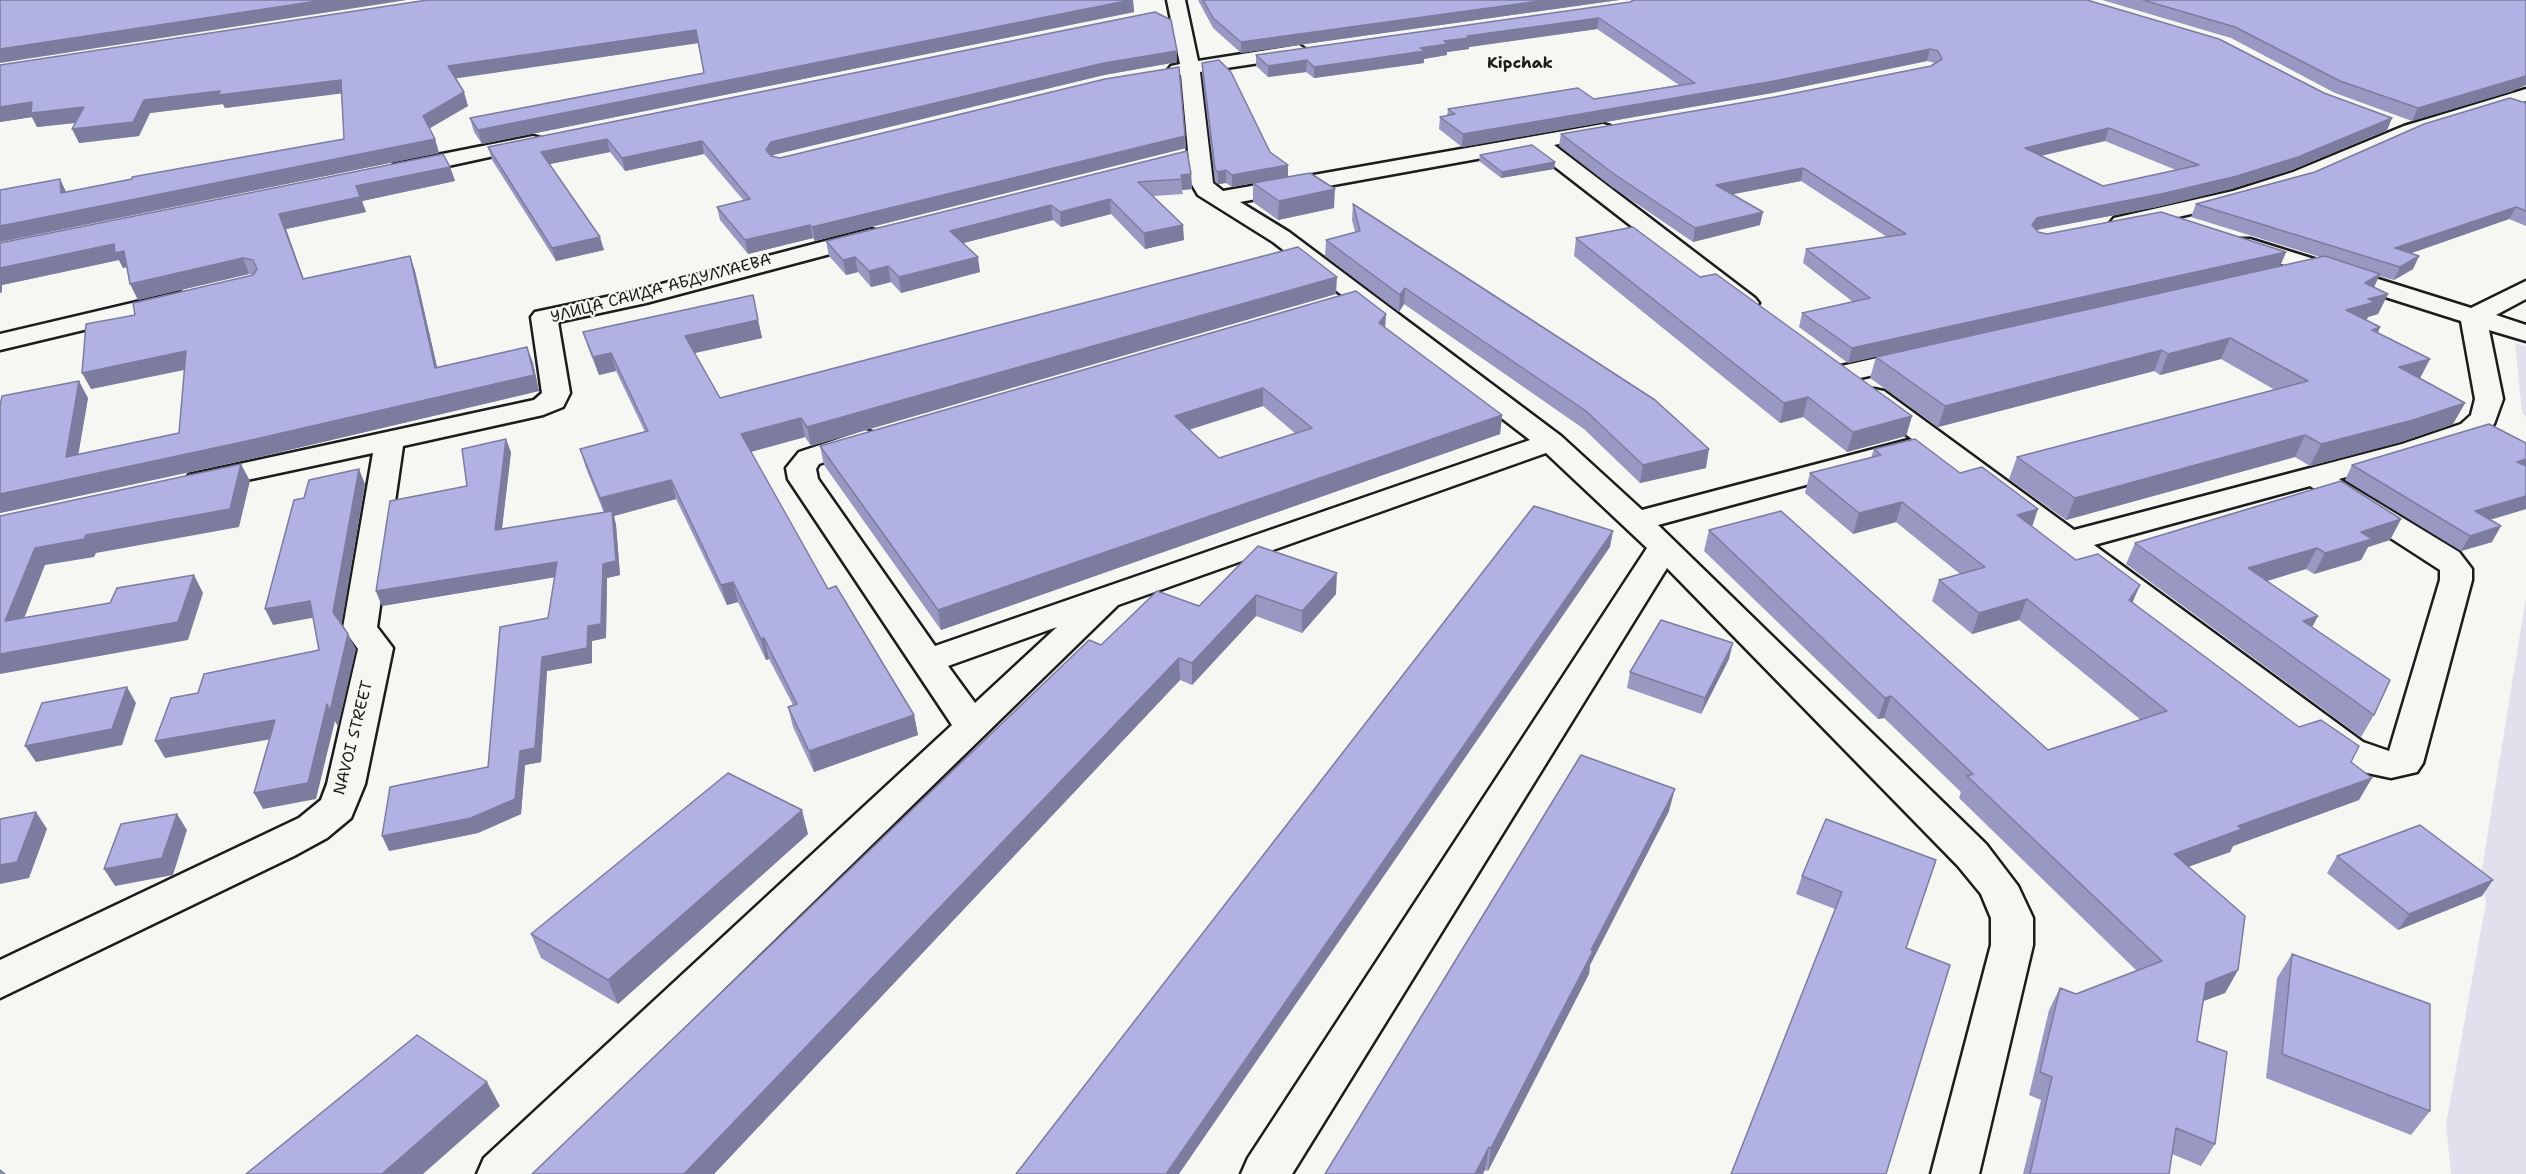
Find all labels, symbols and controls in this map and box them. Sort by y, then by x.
district label: Kipchak [1487,54,1553,74]
street label: УЛИЦА САИДА АБДУЛЛАЕВА [549,250,773,328]
street label: NAVOI STREET [331,679,377,797]

